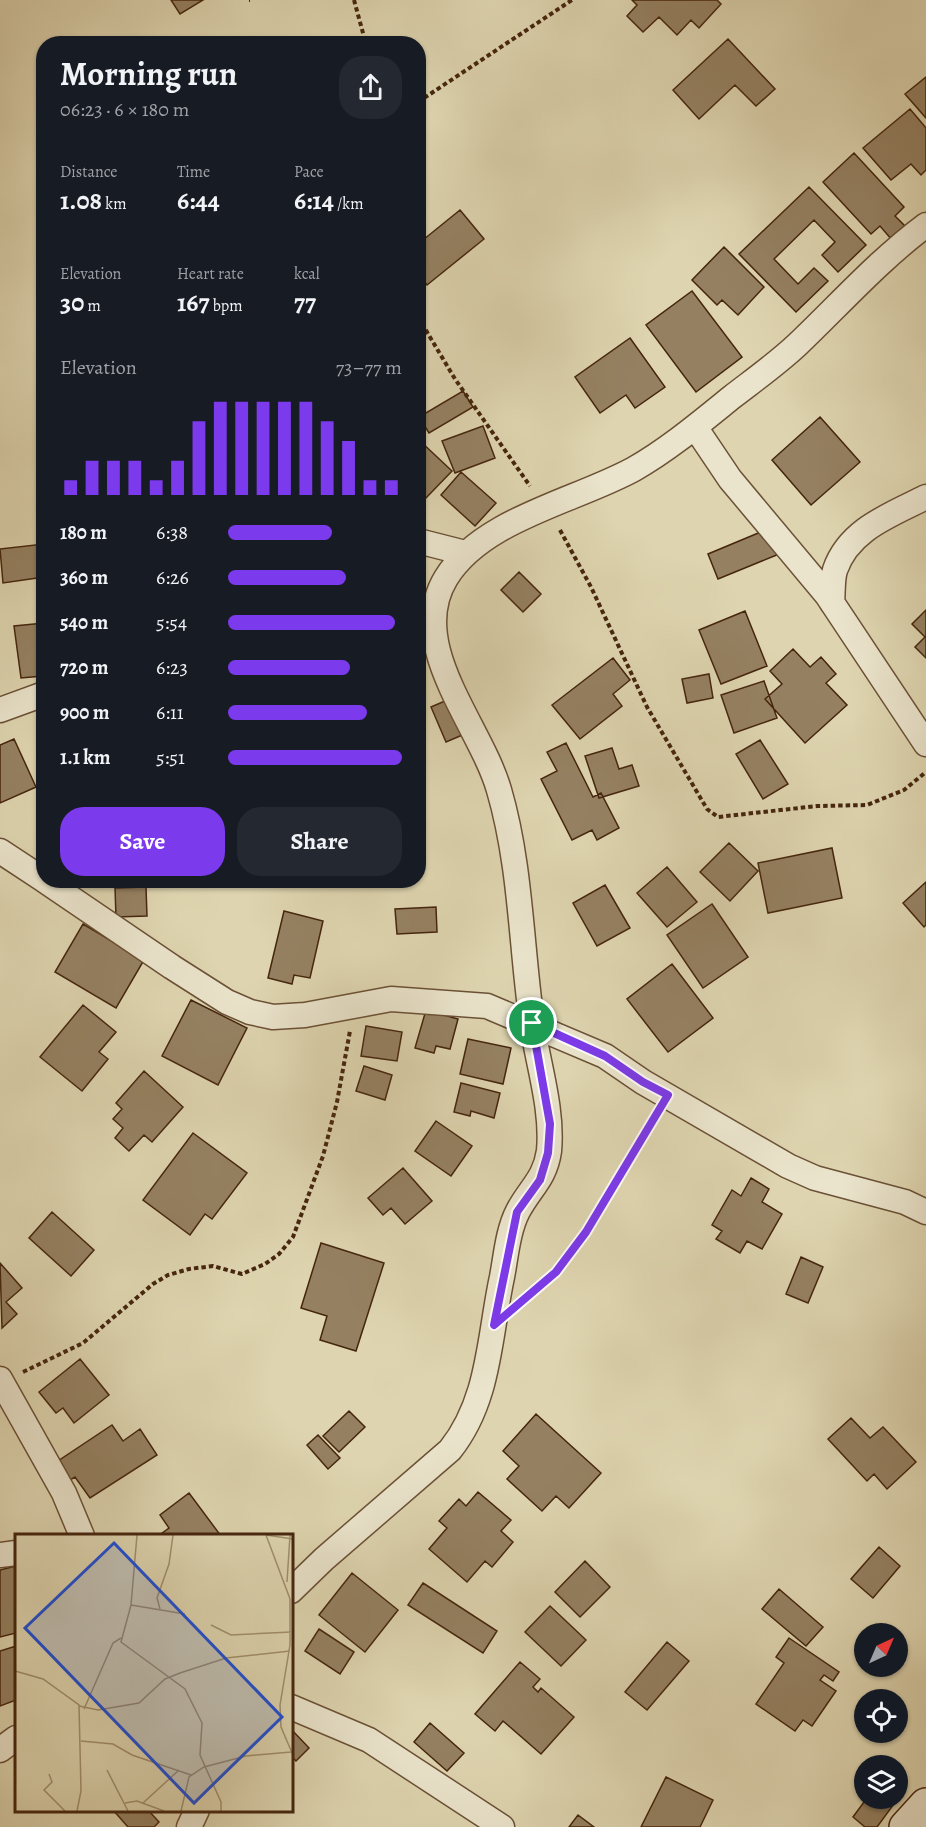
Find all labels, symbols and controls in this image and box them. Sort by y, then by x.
text: Morning run [60,51,237,96]
button: share [339,56,402,119]
text: 06:23 · 6 × 180 m [60,96,189,123]
text: Distance [60,161,117,183]
text: Time [177,161,210,183]
text: Pace [294,161,324,183]
text: 1.08 [60,183,102,218]
text: 6:44 [177,183,220,218]
text: 6:14 [294,183,334,218]
text: km [102,193,126,215]
text: /km [334,193,364,215]
text: Elevation [60,263,121,285]
text: Heart rate [177,263,244,285]
text: kcal [294,263,320,285]
text: 30 [60,285,84,320]
text: 167 [177,285,210,320]
text: 77 [294,285,316,320]
text: m [84,295,101,317]
text: bpm [210,295,243,317]
text: Elevation [60,354,137,381]
text: 73–77 m [336,354,402,381]
text: 180 m [60,519,107,546]
text: 6:38 [156,519,188,546]
text: 360 m [60,564,108,591]
text: 6:26 [156,564,189,591]
text: 540 m [60,609,108,636]
text: 5:54 [156,609,187,636]
text: 720 m [60,654,109,681]
text: 6:23 [156,654,188,681]
text: 900 m [60,699,110,726]
text: 6:11 [156,699,184,726]
text: 1.1 km [60,744,110,771]
text: 5:51 [156,744,185,771]
button: Save [60,807,225,876]
button: Share [237,807,402,876]
pin [506,997,557,1048]
icon: arrive [515,1006,548,1039]
inset map [15,1534,292,1812]
north arrow [854,1623,908,1677]
map controls [854,1623,908,1809]
button: locate [854,1689,908,1743]
button: layers [854,1755,908,1809]

